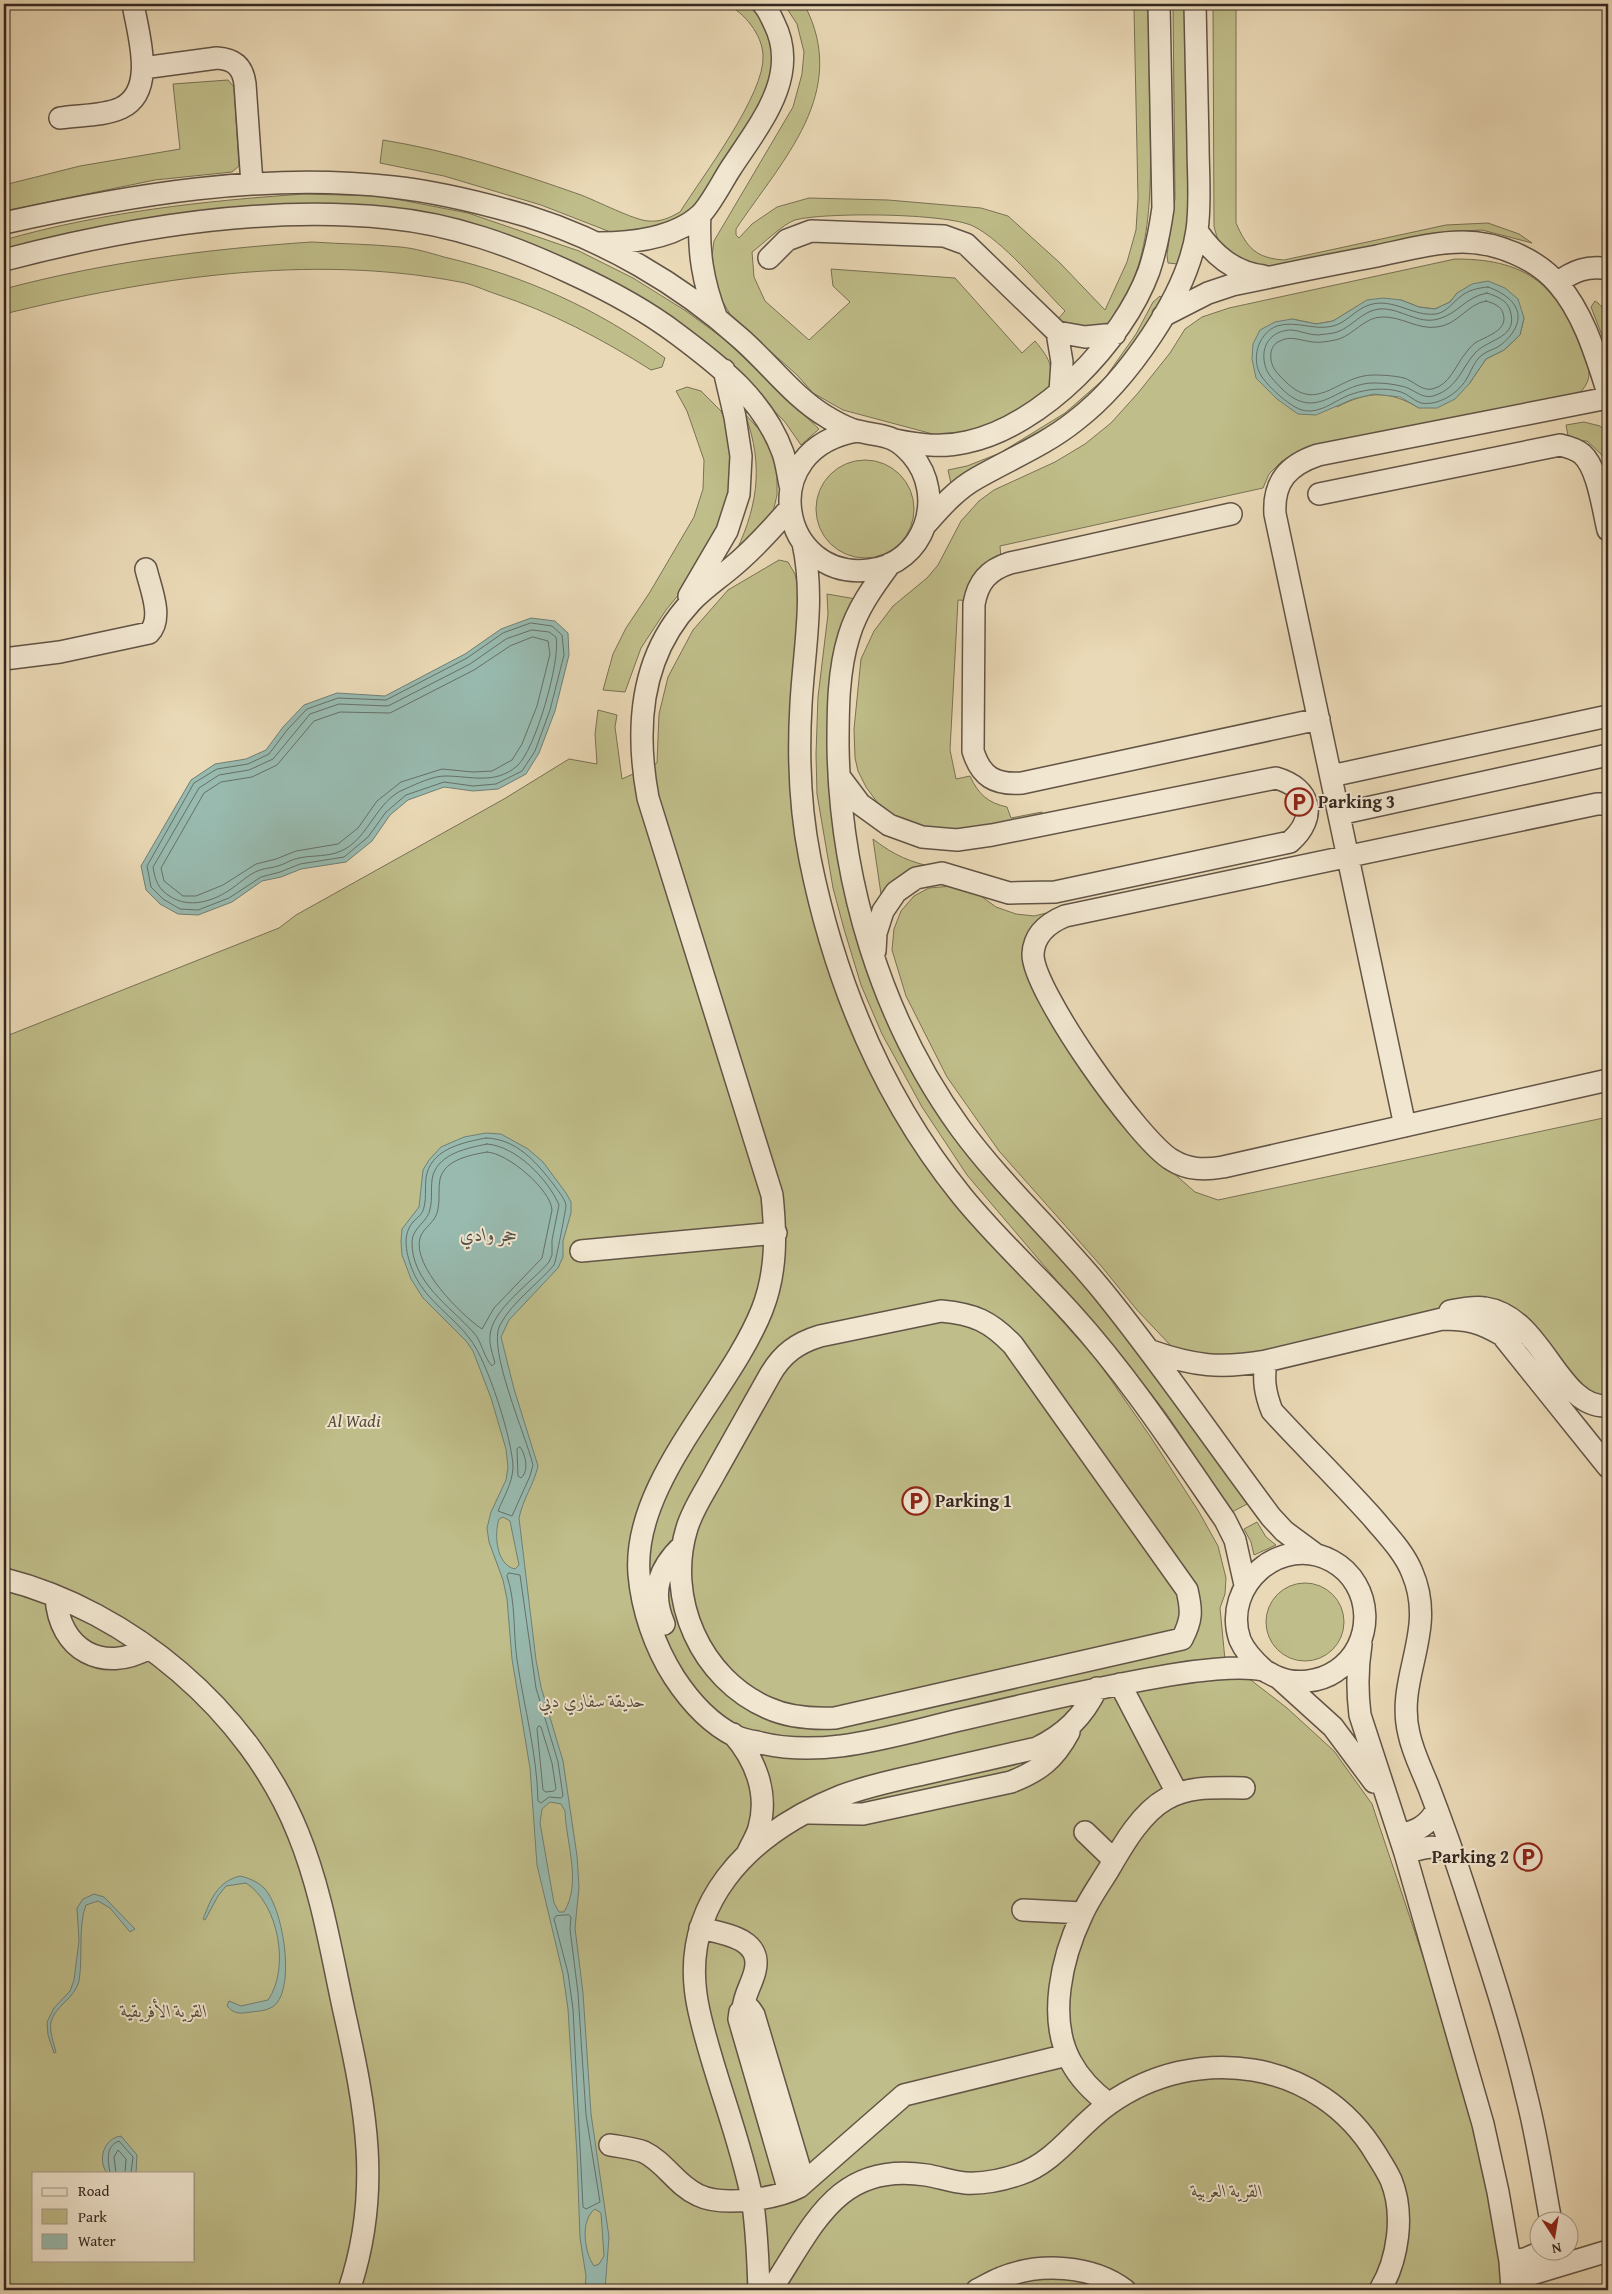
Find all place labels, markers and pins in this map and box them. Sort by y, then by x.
parking icon: Parking 3 [1284,787,1314,817]
place label: Parking 3 [1318,788,1395,815]
parking icon: Parking 1 [901,1486,931,1516]
place label: Parking 1 [935,1487,1012,1514]
parking icon: Parking 2 [1513,1842,1543,1872]
place label: Parking 2 [1432,1843,1509,1870]

